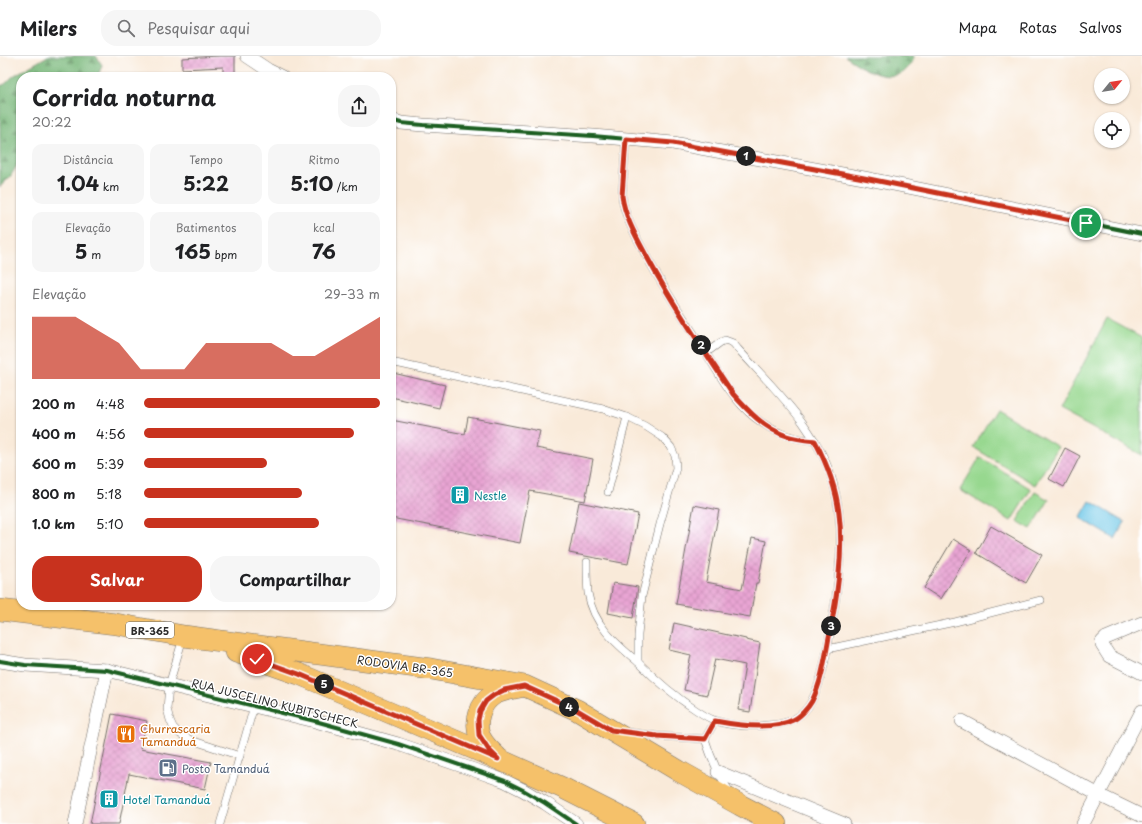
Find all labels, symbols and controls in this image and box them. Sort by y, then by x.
search box [101,10,381,46]
text: Milers [20,14,77,42]
text: Pesquisar aqui [147,16,250,39]
icon: search [115,17,137,39]
text: Mapa [958,17,997,38]
text: Rotas [1019,17,1057,38]
text: Salvos [1079,17,1122,38]
north arrow [1094,68,1130,104]
map controls [1094,68,1130,148]
text: Corrida noturna [32,80,216,113]
button: share [338,85,380,127]
text: 20:22 [32,112,72,131]
button: locate [1094,112,1130,148]
pin: 1 [736,146,756,166]
text: 1 [743,147,749,164]
text: Distância [63,151,113,168]
text: Tempo [189,151,223,168]
text: Ritmo [308,151,340,168]
text: 1.04 [57,168,99,198]
text: 5:22 [183,168,229,198]
text: 5:10 [290,168,333,198]
text: km [99,178,119,195]
text: /km [333,178,358,195]
pin [1069,206,1103,240]
icon: arrive [1075,212,1097,234]
text: Elevação [65,219,111,236]
text: Batimentos [176,219,236,236]
text: kcal [313,219,335,236]
text: 5 [75,236,88,266]
text: 165 [175,236,211,266]
text: 76 [312,236,336,266]
text: m [88,246,101,263]
text: bpm [211,246,237,263]
text: Elevação [32,284,86,303]
text: 29–33 m [324,284,380,303]
pin: 2 [691,335,711,355]
text: 2 [697,336,705,353]
text: 200 m [32,394,76,413]
text: 4:48 [96,394,125,413]
text: 400 m [32,424,76,443]
text: 4:56 [96,424,126,443]
text: 600 m [32,454,76,473]
text: 5:39 [96,454,124,473]
text: 800 m [32,484,75,503]
text: 5:18 [96,484,122,503]
building icon: Nestle [449,484,471,506]
place label: Nestle [474,487,507,504]
text: 1.0 km [32,514,75,533]
text: 5:10 [96,514,123,533]
button: Salvar [32,556,202,602]
button: Compartilhar [210,556,380,602]
pin: 3 [821,616,841,636]
text: 3 [827,617,835,634]
road number: BR-365 [126,622,174,638]
pin [240,642,274,676]
icon: check [246,648,268,670]
street label: RODOVIA BR-365 [356,651,454,681]
street label: RUA JUSCELINO KUBITSCHECK [190,674,360,732]
pin: 5 [314,674,334,694]
text: 5 [320,675,328,692]
pin: 4 [559,697,579,717]
text: 4 [565,698,573,715]
place label: Churrascaria Tamanduá [140,720,210,750]
restaurant icon: Churrascaria Tamanduá [115,723,137,745]
fuel station icon: Posto Tamanduá [157,757,179,779]
place label: Posto Tamanduá [182,760,270,777]
building icon: Hotel Tamanduá [98,788,120,810]
place label: Hotel Tamanduá [123,791,211,808]

